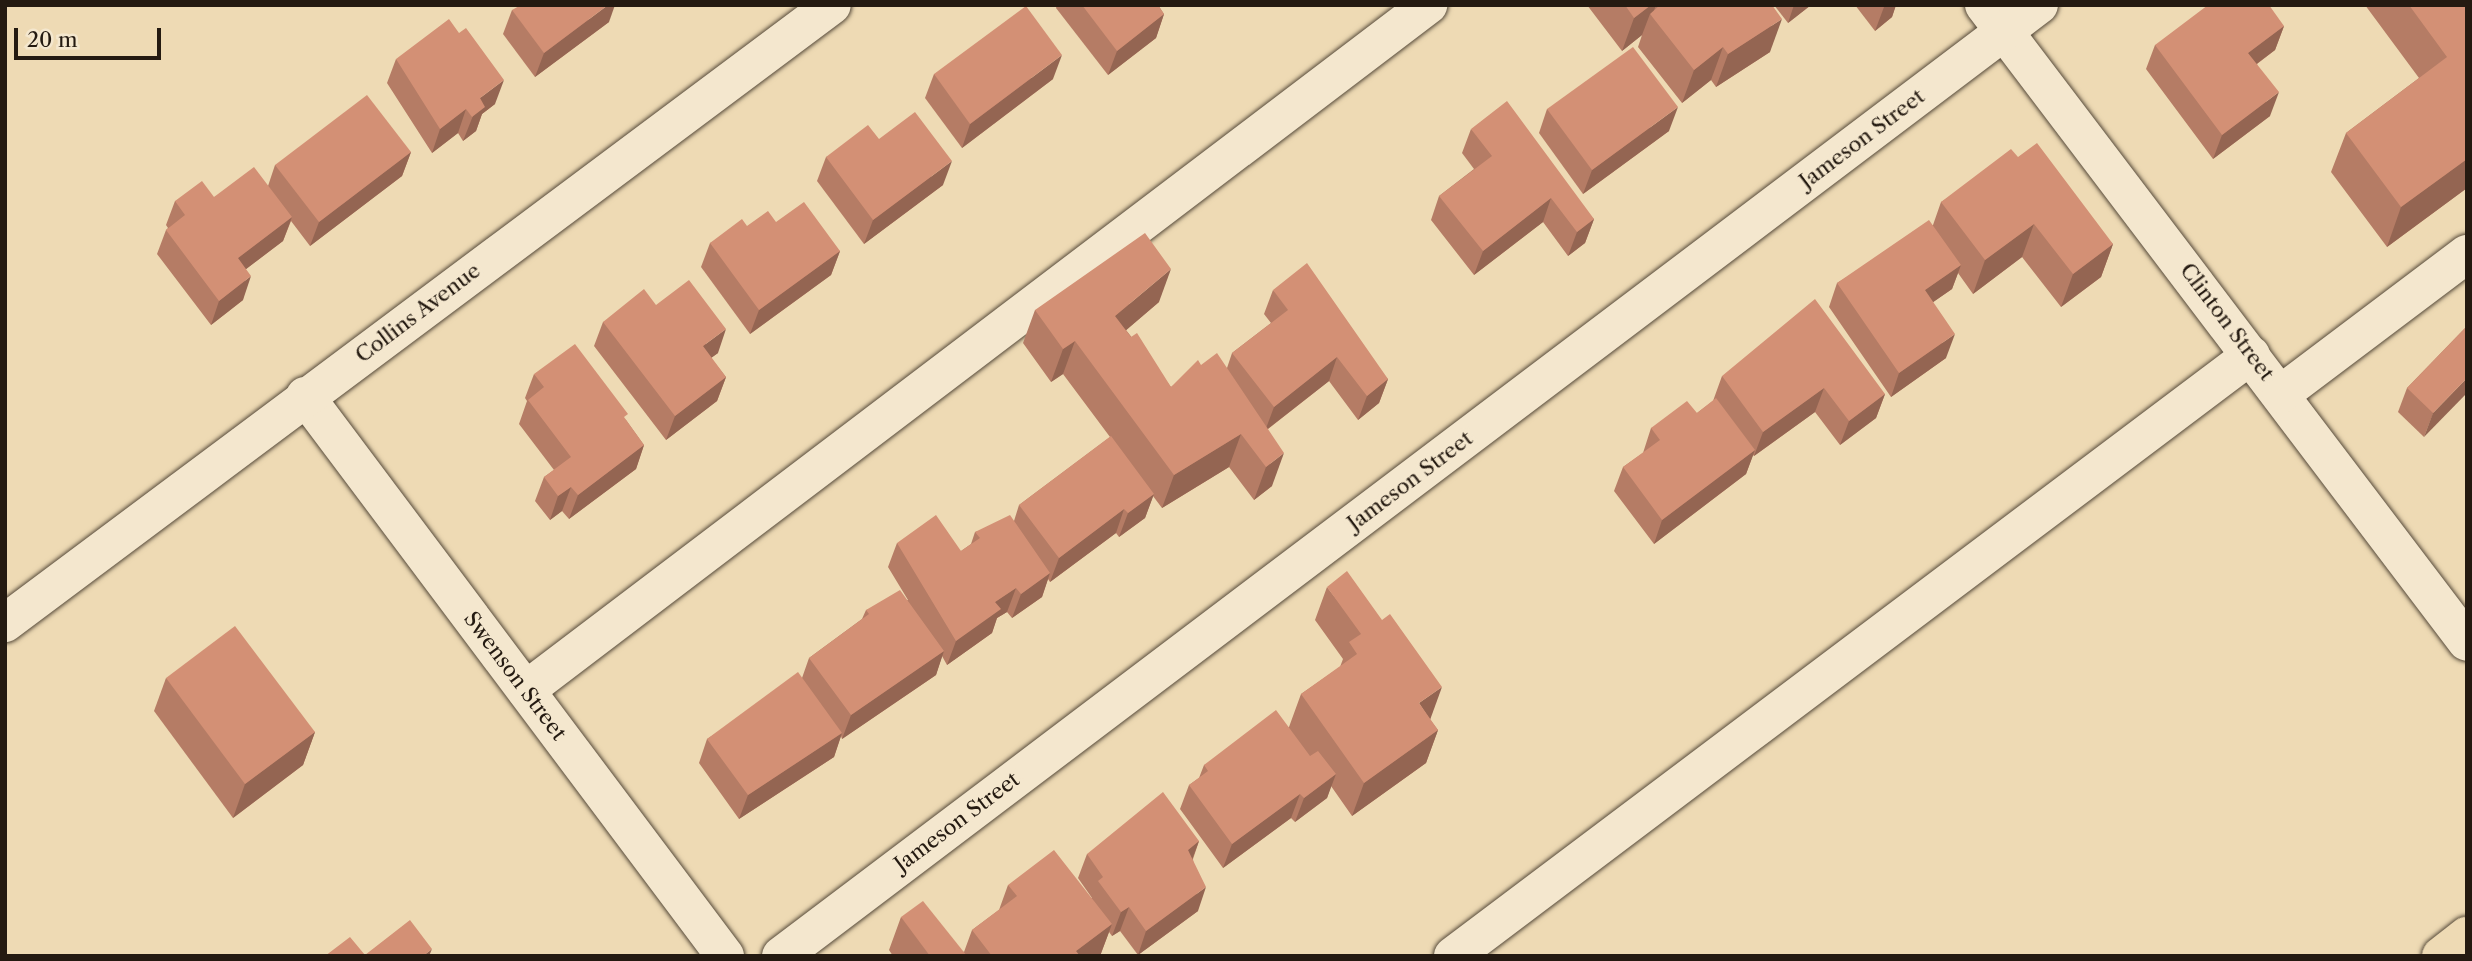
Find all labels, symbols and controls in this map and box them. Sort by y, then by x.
scale bar [18,14,164,58]
text: 20 m [27,27,78,52]
street label: Jameson Street [1795,84,1929,194]
street label: Collins Avenue [350,258,486,368]
street label: Clinton Street [2175,258,2279,386]
street label: Jameson Street [1343,426,1477,536]
street label: Swenson Street [458,607,572,745]
street label: Jameson Street [890,767,1024,877]

